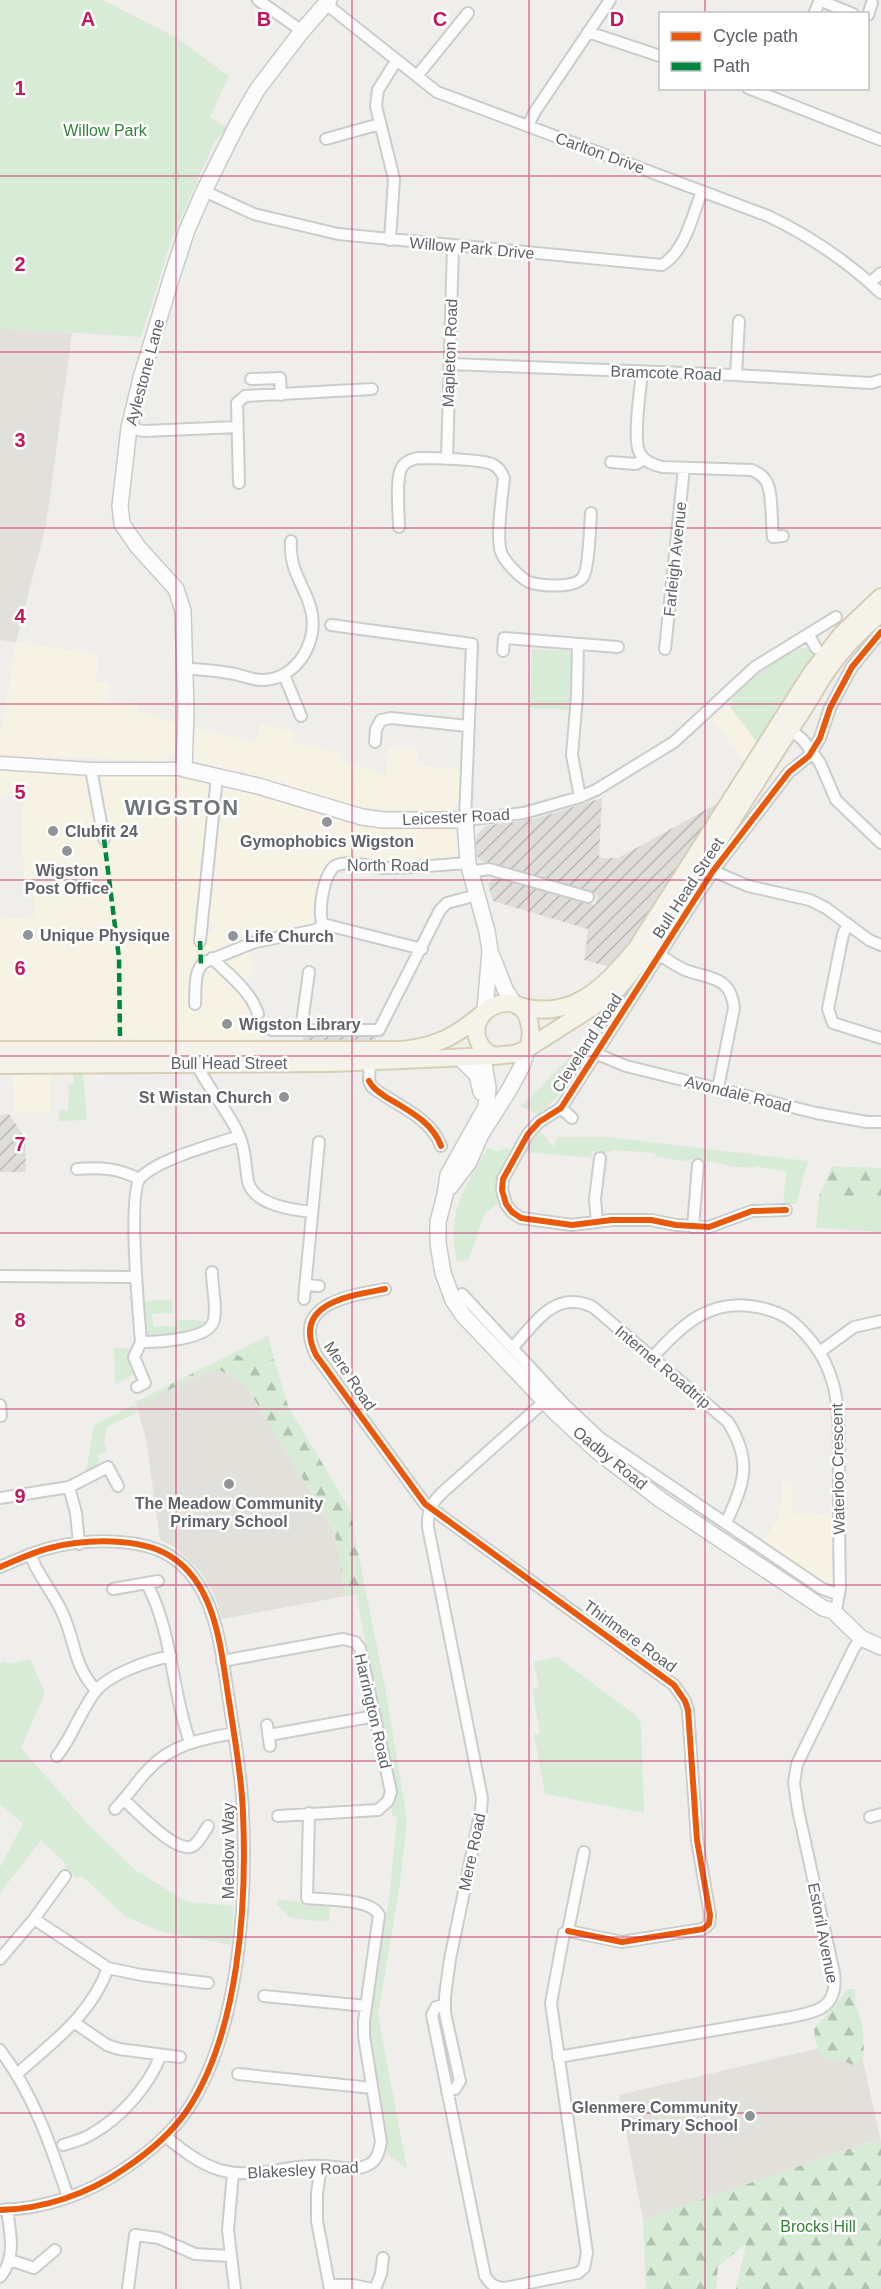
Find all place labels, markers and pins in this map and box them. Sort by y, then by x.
marker: Gymophobics Wigston [320,815,334,829]
place label: Clubfit 24 [65,823,138,840]
marker: Clubfit 24 [46,824,60,838]
place label: Gymophobics Wigston [240,833,414,850]
marker: Wigston Post Office [60,844,74,858]
place label: Wigston Post Office [25,862,109,897]
place label: Unique Physique [40,927,170,944]
marker: Unique Physique [21,928,35,942]
place label: Life Church [245,928,334,945]
marker: Life Church [226,929,240,943]
place label: Wigston Library [239,1016,361,1033]
marker: Wigston Library [220,1017,234,1031]
place label: St Wistan Church [139,1089,272,1106]
marker: St Wistan Church [277,1090,291,1104]
marker: The Meadow Community Primary School [222,1477,236,1491]
place label: The Meadow Community Primary School [135,1495,323,1530]
place label: Glenmere Community Primary School [572,2099,738,2134]
marker: Glenmere Community Primary School [743,2109,757,2123]

